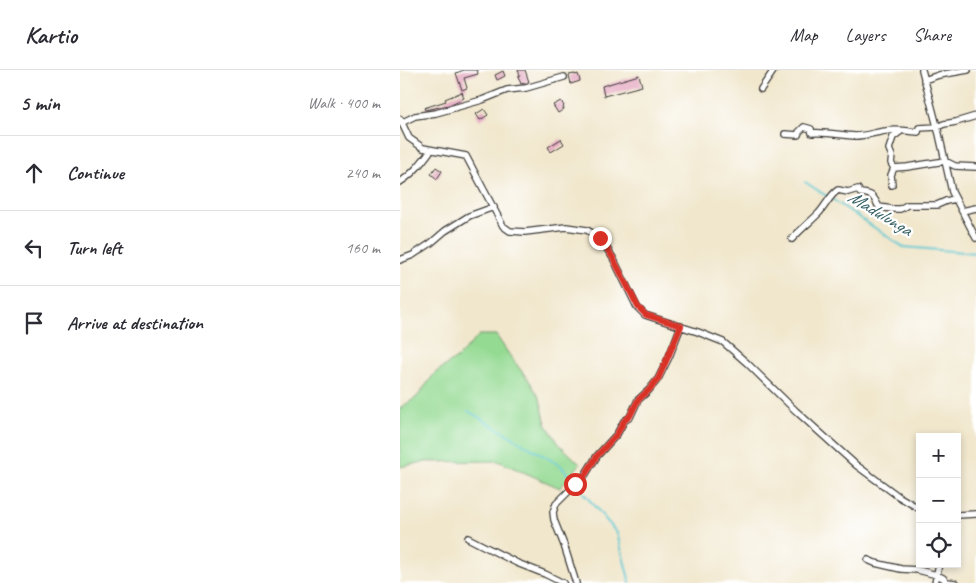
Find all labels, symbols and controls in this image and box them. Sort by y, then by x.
text: Kartio [25,20,77,50]
text: Map [790,24,818,46]
text: Layers [846,24,885,46]
text: Share [913,24,951,46]
text: 5 min [20,90,60,116]
text: Walk · 400 m [308,93,380,113]
icon: ahead [20,159,48,187]
text: Continue [67,161,124,185]
text: 240 m [346,163,380,183]
water label: Madulunga [844,185,918,242]
route end [589,227,612,250]
icon: left [20,234,48,262]
text: Turn left [67,236,122,260]
text: 160 m [346,238,380,258]
icon: arrive [20,309,48,337]
text: Arrive at destination [67,311,203,335]
map controls [916,433,961,568]
button: + [916,433,961,478]
route start [564,473,587,496]
button: − [916,478,961,523]
button: locate [916,523,961,568]

